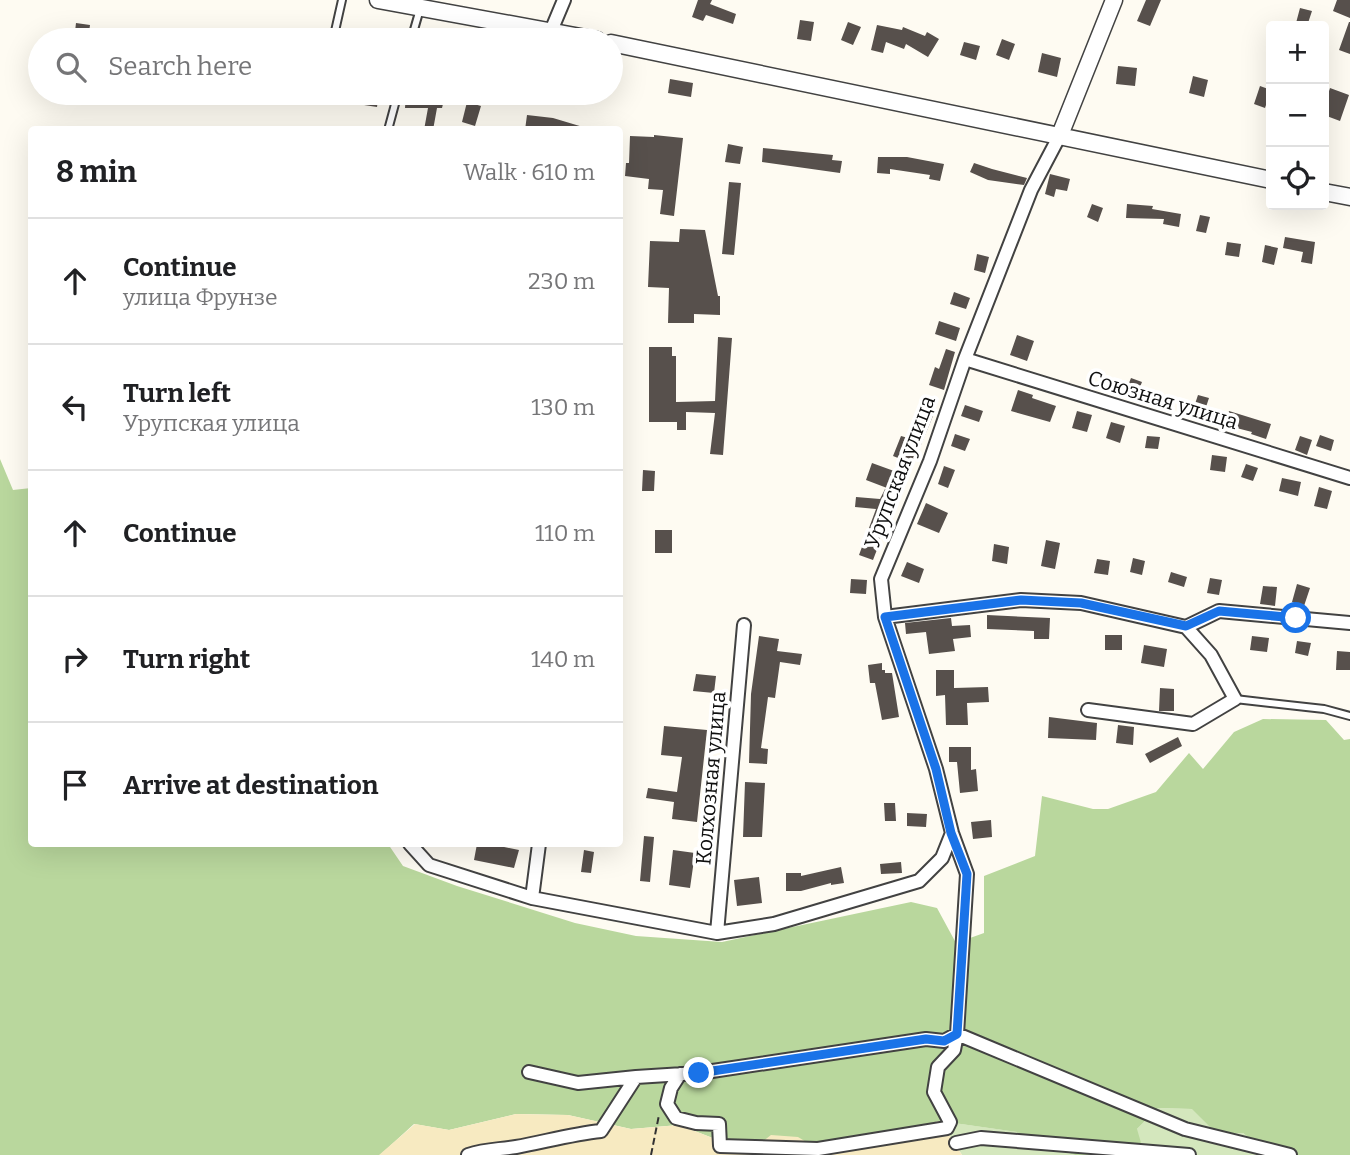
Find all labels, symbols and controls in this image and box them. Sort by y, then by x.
map controls [1266,21,1329,210]
button: + [1266,21,1329,84]
search box [28,28,623,105]
icon: search [52,48,90,86]
text: Search here [108,51,252,82]
button: − [1266,84,1329,147]
button: locate [1266,147,1329,210]
text: 8 min [56,154,137,190]
text: Walk · 610 m [463,158,595,186]
text: Continue [123,252,237,283]
icon: ahead [56,262,94,300]
text: 230 m [528,267,595,295]
text: улица Фрунзе [123,283,278,311]
street label: Союзная улица [1085,365,1242,435]
text: Turn left [123,378,231,409]
icon: left [56,388,94,426]
street label: Урупская улица [859,391,941,552]
text: 130 m [531,393,595,421]
text: Урупская улица [123,409,300,437]
icon: ahead [56,514,94,552]
text: Continue [123,518,237,549]
text: 110 m [535,519,595,547]
route start [1280,602,1311,633]
icon: right [56,640,94,678]
text: Turn right [123,644,250,675]
text: 140 m [531,645,595,673]
street label: Колхозная улица [690,690,732,866]
icon: arrive [56,766,94,804]
text: Arrive at destination [123,770,378,801]
route end [683,1057,714,1088]

